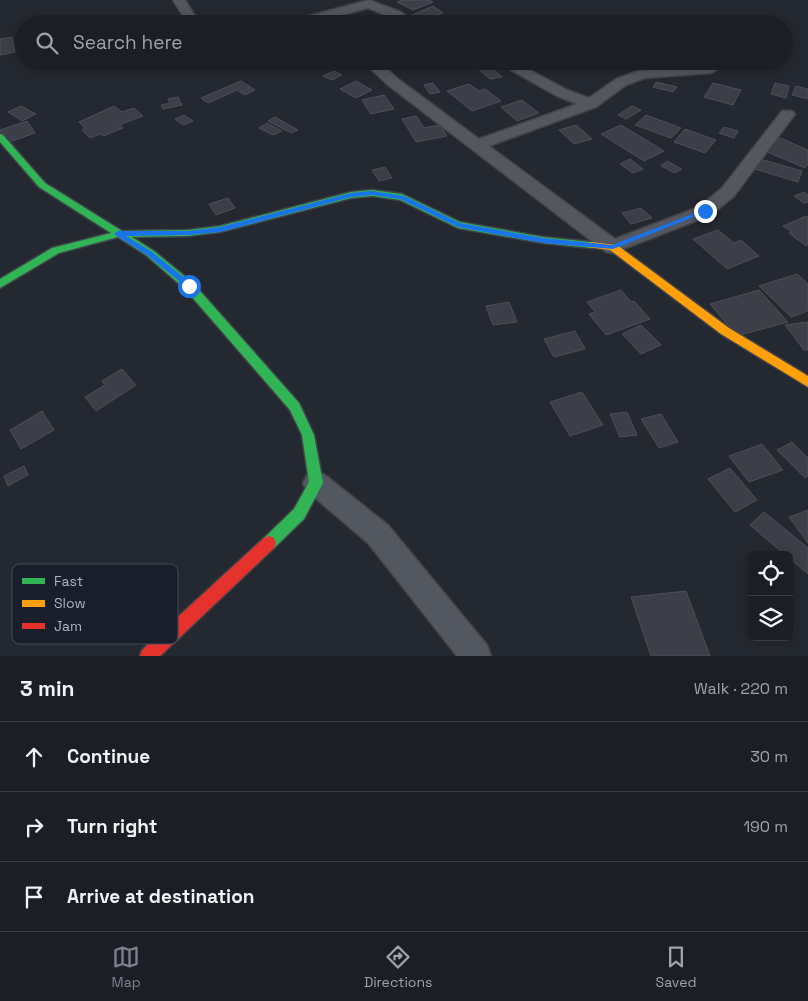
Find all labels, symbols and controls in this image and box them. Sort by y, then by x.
search box [15,15,793,70]
icon: search [33,29,61,57]
text: Search here [73,30,183,55]
route end [694,200,717,223]
route start [178,275,201,298]
map controls [748,551,793,641]
button: locate [748,551,793,596]
legend [12,564,178,644]
text: Fast [54,572,83,590]
text: Slow [54,594,86,612]
button: layers [748,596,793,641]
text: Jam [54,617,82,635]
text: 3 min [20,675,75,702]
text: Walk · 220 m [694,678,788,699]
icon: ahead [20,743,48,771]
text: Continue [67,744,150,769]
text: 30 m [750,746,788,767]
icon: right [20,813,48,841]
text: Turn right [67,814,157,839]
text: 190 m [743,816,788,837]
icon: arrive [20,883,48,911]
text: Arrive at destination [67,884,255,909]
tab: Map [112,943,141,991]
tab: Directions [364,943,432,991]
tab: Saved [656,943,696,991]

